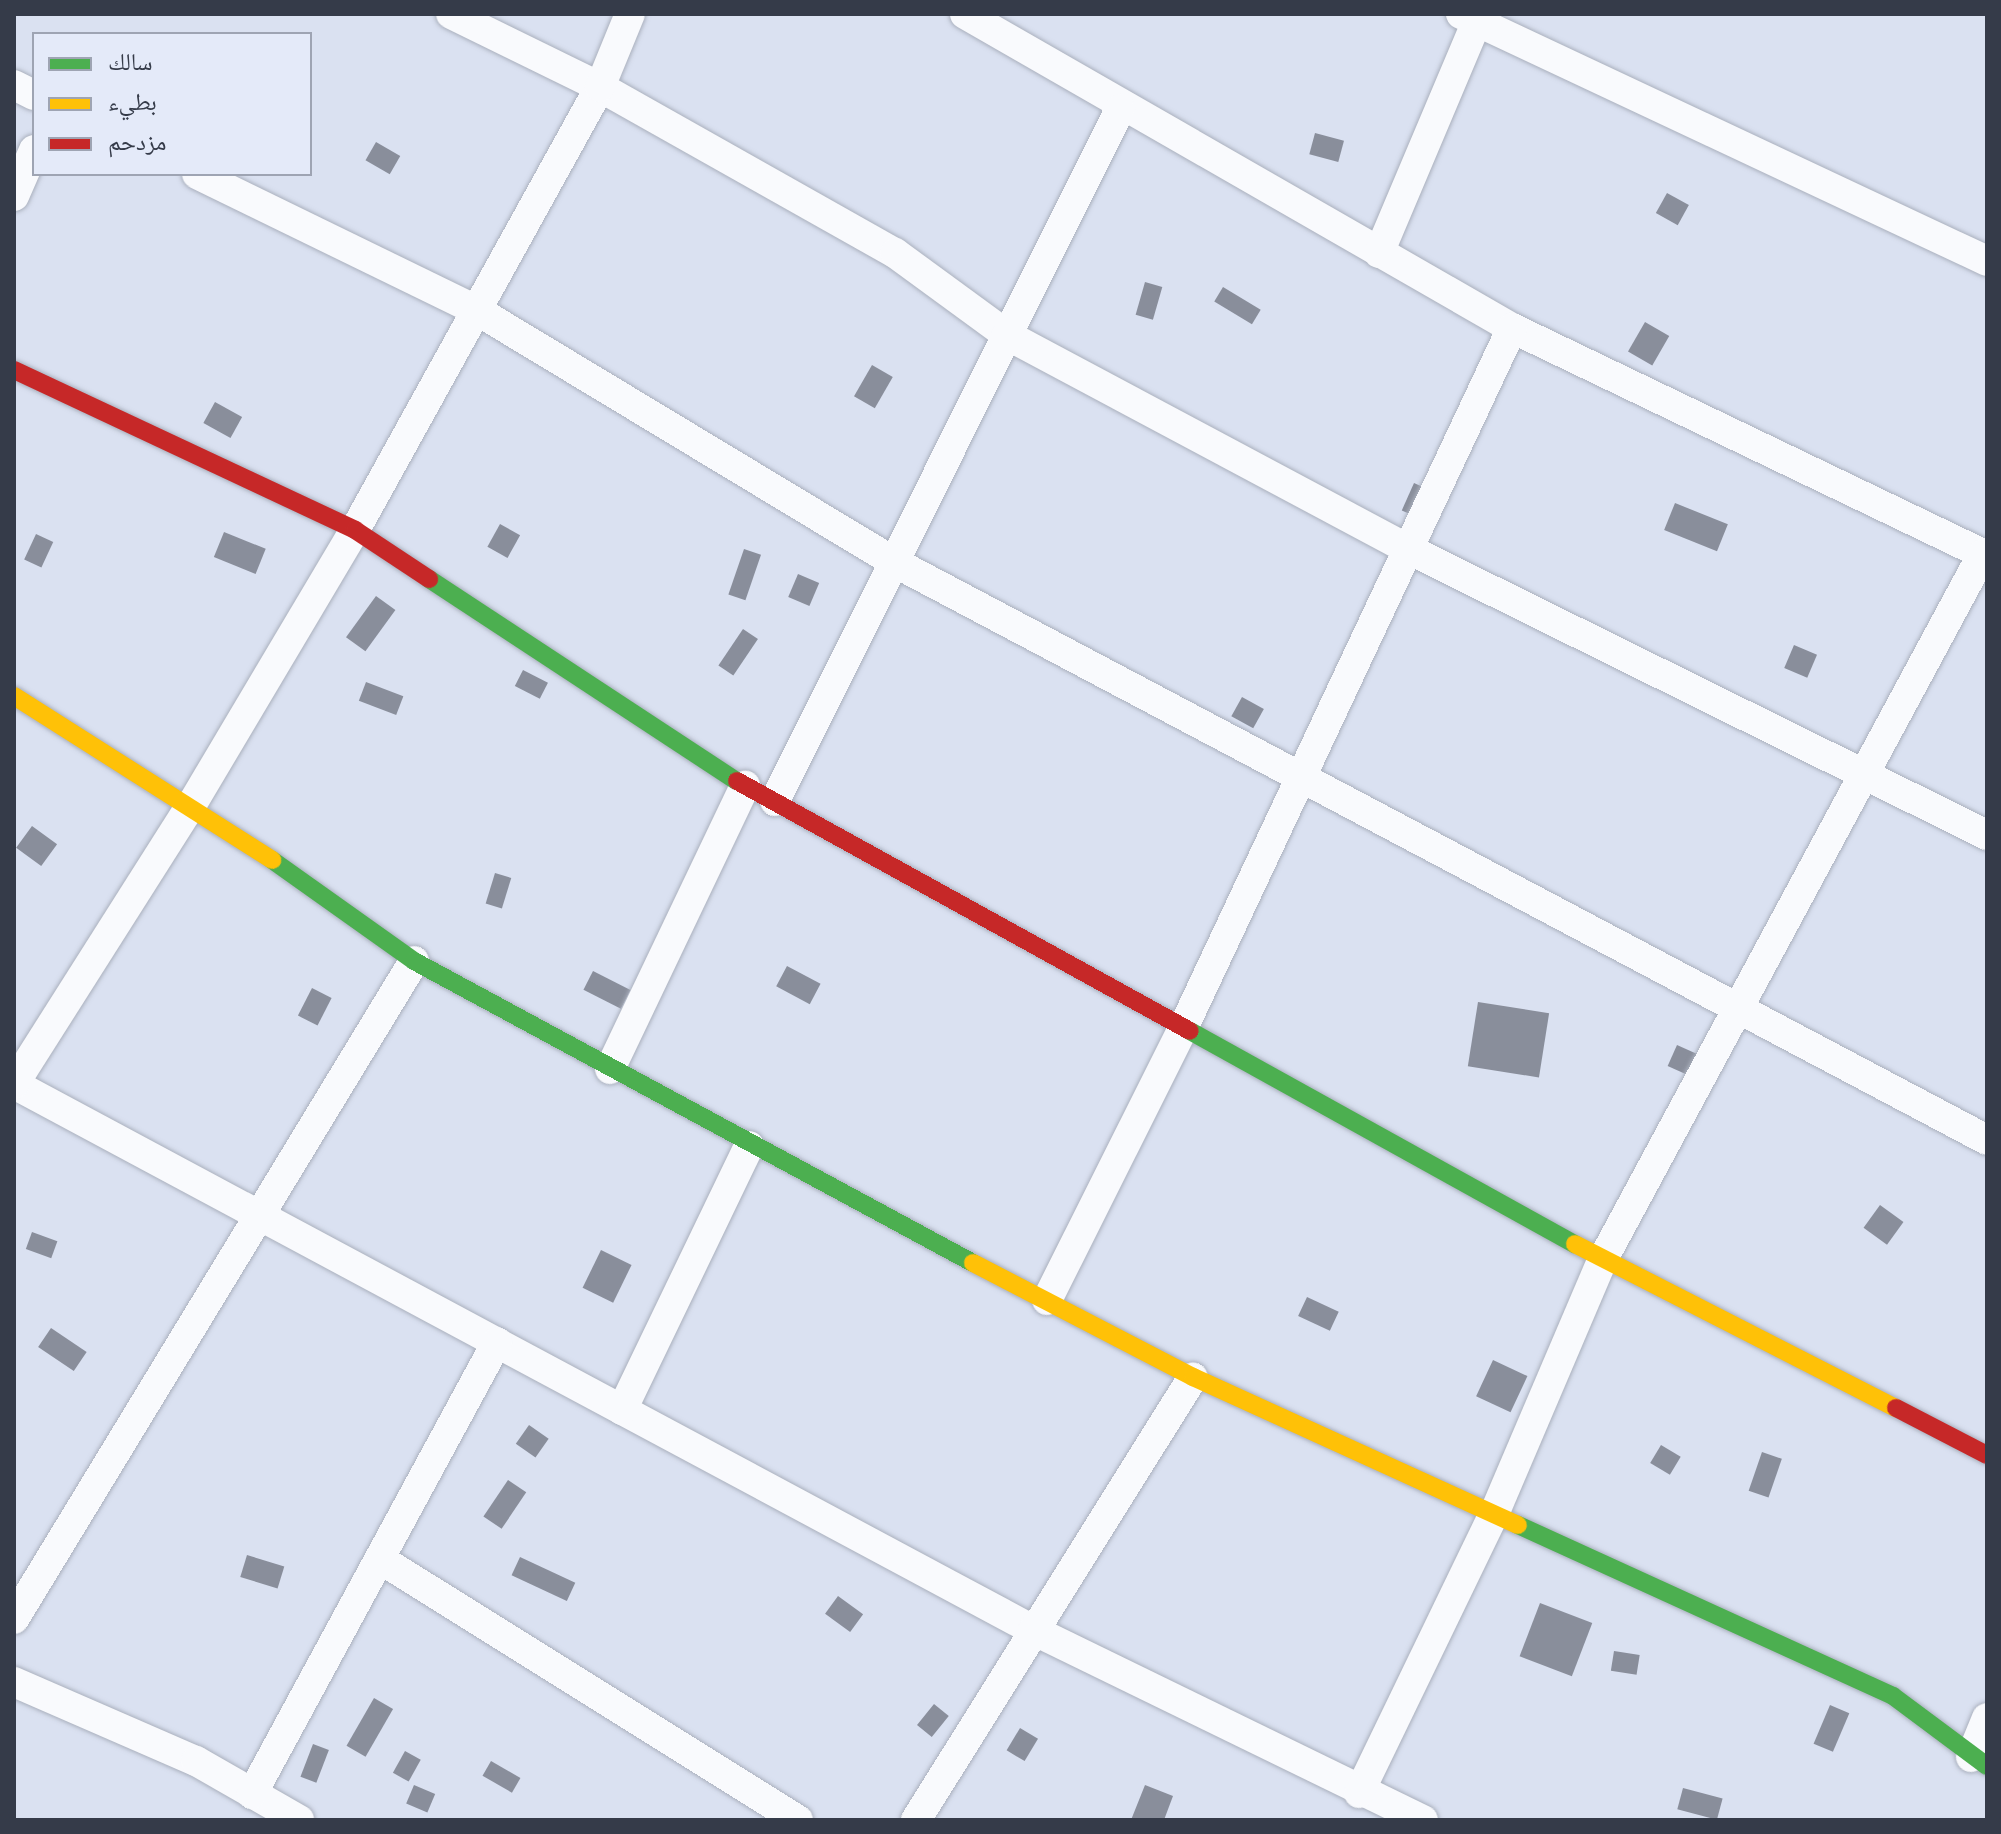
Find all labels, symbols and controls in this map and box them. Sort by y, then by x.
legend [32,32,312,176]
text: سالك [108,48,153,75]
text: بطيء [108,88,157,115]
text: مزدحم [108,128,167,155]

